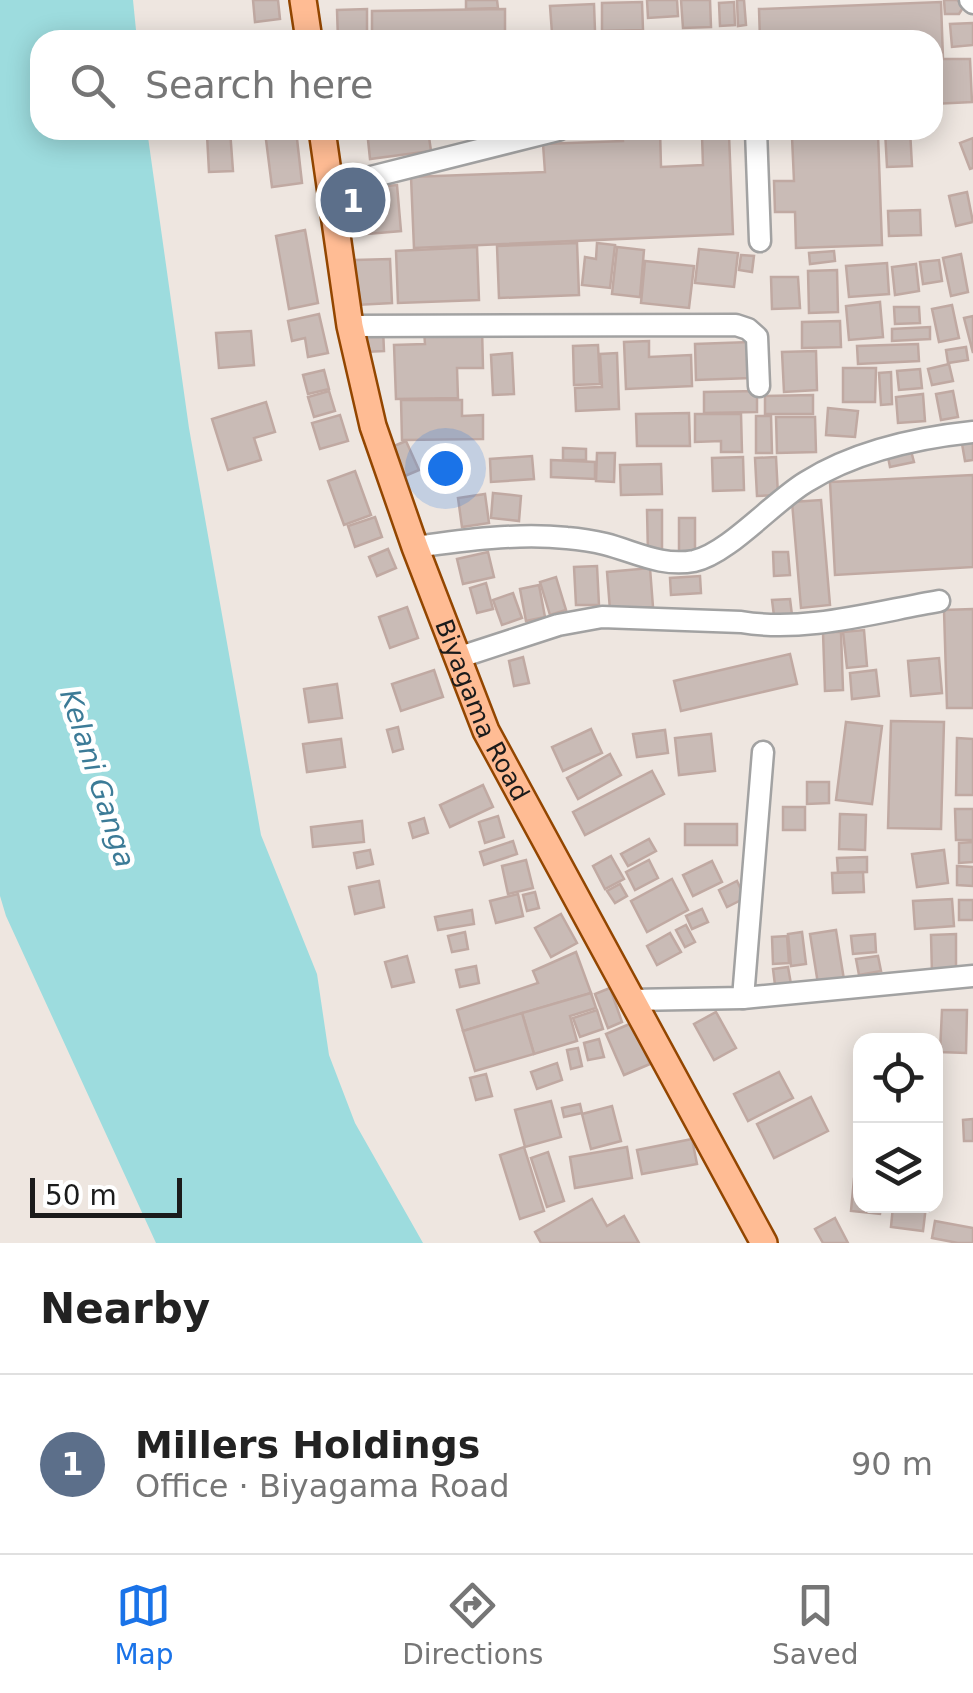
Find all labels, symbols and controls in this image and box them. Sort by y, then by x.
search box [30,30,943,140]
icon: search [65,58,120,113]
text: Search here [145,63,373,107]
pin: 1 [320,162,386,238]
your location [420,443,471,494]
street label: Biyagama Road [429,615,535,806]
water label: Kelani Ganga [53,685,142,871]
map controls [853,1033,943,1213]
button: locate [853,1033,943,1123]
button: layers [853,1123,943,1213]
scale bar [30,1173,182,1218]
text: 50 m [45,1179,117,1212]
text: Nearby [40,1284,210,1333]
text: Millers Holdings [135,1423,480,1467]
text: 1 [61,1445,84,1483]
text: 90 m [851,1445,933,1483]
text: Office · Biyagama Road [135,1467,509,1505]
tab: Map [114,1578,173,1671]
tab: Directions [402,1578,543,1671]
tab: Saved [772,1578,859,1671]

